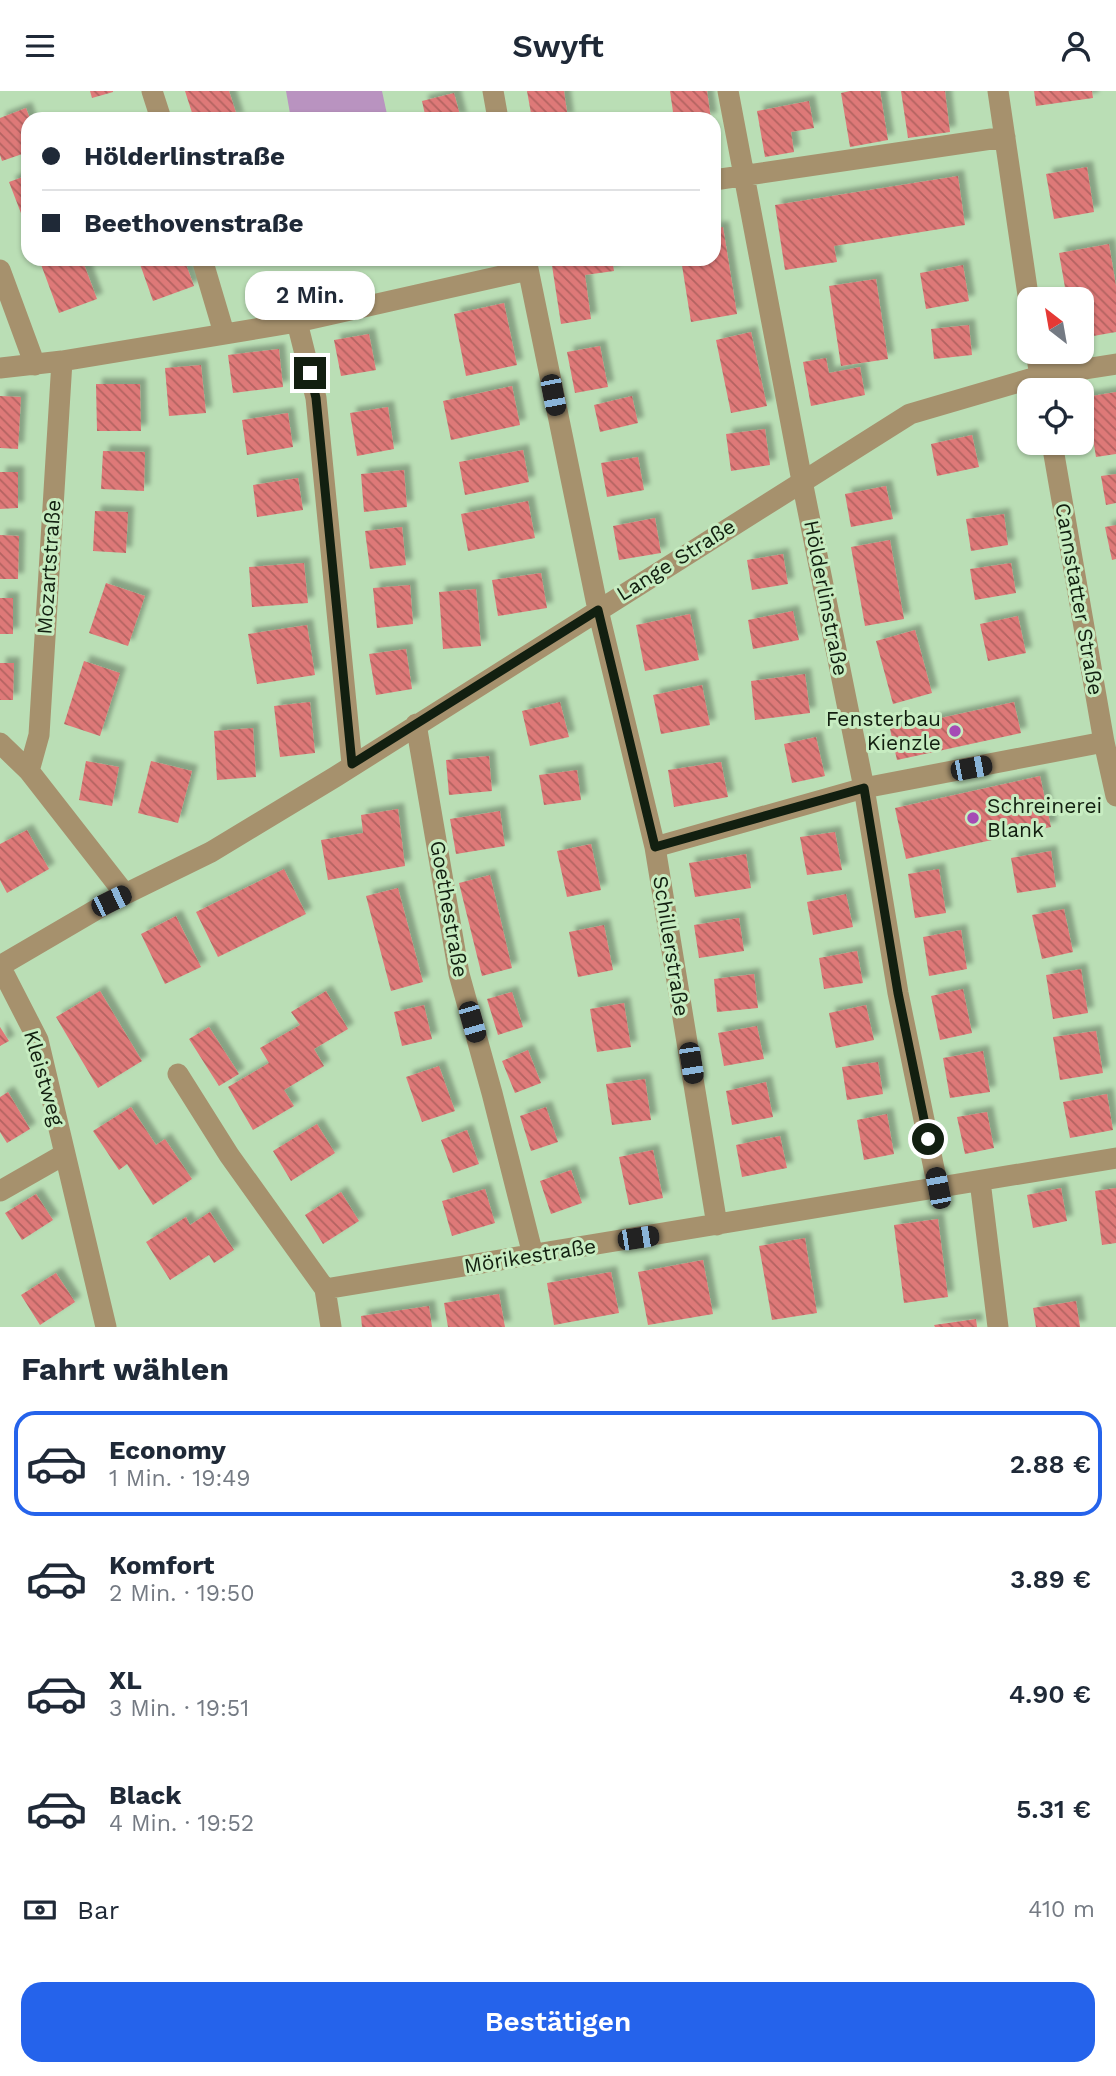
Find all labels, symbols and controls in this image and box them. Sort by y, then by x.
icon: menu [21,27,59,65]
text: Swyft [512,27,604,65]
icon: person [1057,27,1095,65]
text: Hölderlinstraße [84,141,285,171]
text: Beethovenstraße [84,208,304,238]
callout: 2 Min. [245,271,375,321]
text: 2 Min. [276,282,344,309]
north arrow [1017,287,1094,364]
map controls [1017,287,1094,455]
route end [294,357,326,389]
car [539,372,568,418]
button: locate [1017,378,1094,455]
street label: Mozartstraße [31,499,66,635]
street label: Cannstatter Straße [1050,501,1109,697]
street label: Lange Straße [612,513,740,606]
street label: Hölderlinstraße [799,518,854,678]
place label: Fensterbau Kienzle [826,706,941,755]
marker: Fensterbau Kienzle [947,723,963,739]
car [949,754,994,782]
place label: Schreinerei Blank [987,793,1102,842]
marker: Schreinerei Blank [965,810,981,826]
street label: Goethestraße [425,838,474,979]
street label: Schillerstraße [648,874,695,1018]
car [88,882,135,920]
car [457,999,488,1045]
street label: Kleistweg [19,1027,70,1129]
car [678,1041,705,1085]
route start [912,1123,944,1155]
car [924,1165,953,1211]
car [616,1224,661,1252]
street label: Mörikestraße [462,1233,598,1278]
text: Fahrt wählen [21,1350,229,1388]
icon: car [25,1432,88,1495]
text: Economy [109,1435,226,1465]
text: 2.88 € [1010,1449,1091,1479]
text: 1 Min. · 19:49 [109,1465,251,1492]
icon: car [25,1547,88,1610]
text: Komfort [109,1550,214,1580]
text: 3.89 € [1010,1564,1091,1594]
text: 2 Min. · 19:50 [109,1580,254,1607]
icon: car [25,1662,88,1725]
text: XL [109,1665,142,1695]
text: 4.90 € [1009,1679,1091,1709]
text: 3 Min. · 19:51 [109,1695,249,1722]
icon: car [25,1777,88,1840]
text: Black [109,1780,181,1810]
text: 5.31 € [1016,1794,1091,1824]
text: 4 Min. · 19:52 [109,1810,254,1837]
icon: cash [21,1891,59,1929]
text: Bar [77,1895,119,1925]
text: 410 m [1028,1896,1095,1923]
button: Bestätigen [21,1982,1095,2062]

